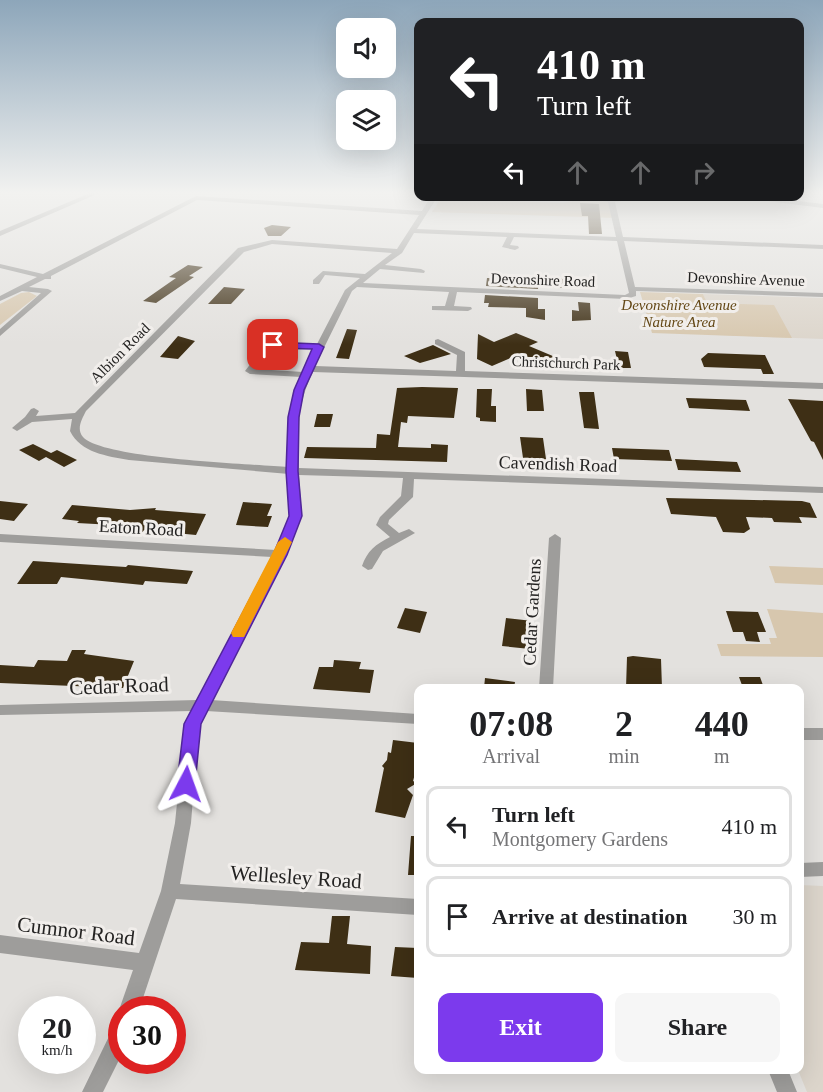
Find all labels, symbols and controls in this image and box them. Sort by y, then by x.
map controls [336,18,396,150]
button: sound [336,18,396,78]
icon: left [438,42,516,120]
text: 410 m [537,42,646,88]
button: layers [336,90,396,150]
text: Turn left [537,91,631,121]
icon: left [498,156,531,189]
icon: ahead [561,156,594,189]
icon: ahead [624,156,657,189]
icon: right [687,156,720,189]
street label: Devonshire Avenue [687,269,805,289]
street label: Devonshire Road [490,270,596,290]
park label: Devonshire Avenue Nature Area [620,297,737,330]
pin [247,319,298,370]
street label: Albion Road [87,320,153,386]
icon: arrive [256,328,289,361]
street label: Christchurch Park [511,353,621,373]
street label: Cavendish Road [498,452,618,476]
street label: Eaton Road [98,516,184,540]
street label: Cedar Gardens [519,558,545,666]
street label: Cedar Road [69,672,170,700]
text: 07:08 [469,704,553,744]
text: 2 [615,704,633,744]
text: 440 [695,704,749,744]
text: Arrival [482,745,540,767]
text: min [608,745,640,767]
text: m [714,745,730,767]
position arrow [154,752,218,816]
text: Turn left [492,802,575,827]
icon: left [441,810,474,843]
text: 410 m [721,814,777,839]
text: Montgomery Gardens [492,828,668,850]
street label: Wellesley Road [229,860,363,894]
icon: arrive [441,900,474,933]
text: Arrive at destination [492,904,688,929]
text: 30 m [732,904,777,929]
street label: Cumnor Road [16,912,137,950]
button: Exit [438,993,603,1062]
button: Share [615,993,780,1062]
speed limit sign: 30 [108,996,186,1074]
text: 20 [42,1011,72,1044]
text: km/h [42,1042,72,1058]

